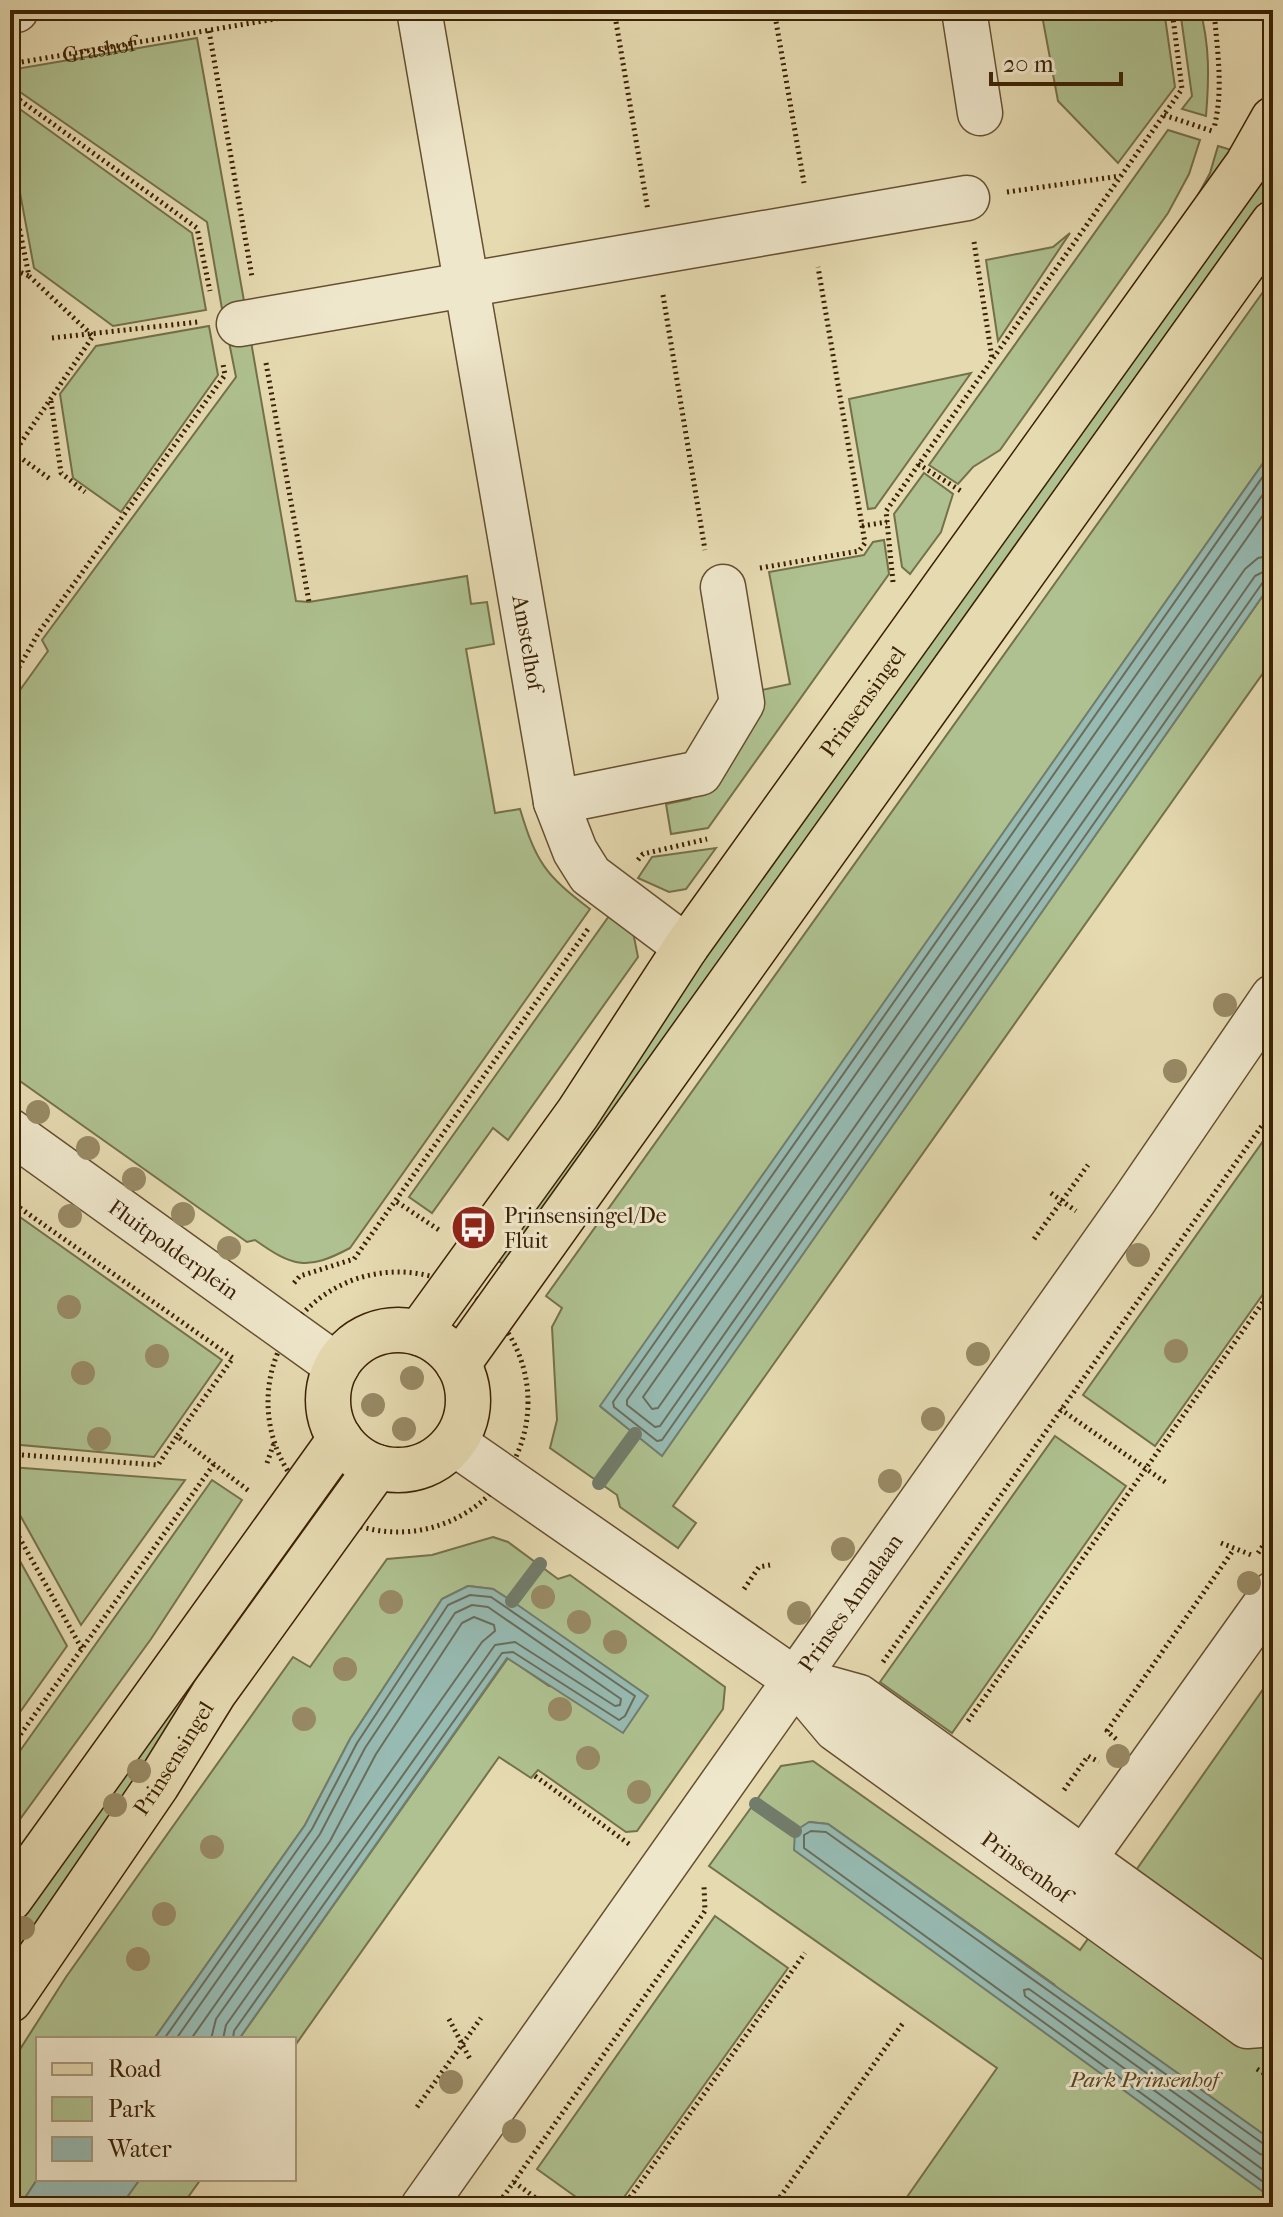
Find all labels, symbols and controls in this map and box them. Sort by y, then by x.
street label: Grashof [60,30,142,69]
scale bar [991,36,1121,86]
text: 20 m [1003,50,1054,78]
street label: Amstelhof [506,592,549,697]
street label: Prinsensingel [815,641,912,762]
street label: Fluitpolderplein [103,1194,244,1305]
place label: Prinsensingel/De Fluit [504,1203,667,1254]
bus stop icon: Prinsensingel/De Fluit [449,1204,497,1252]
street label: Prinses Annalaan [793,1529,909,1677]
street label: Prinsensingel [128,1697,220,1820]
street label: Prinsenhof [976,1826,1079,1911]
legend [36,2037,296,2181]
text: Road [108,2055,162,2083]
park label: Park Prinsenhof [1068,2067,1223,2093]
text: Park [108,2095,156,2123]
text: Water [107,2135,172,2163]

